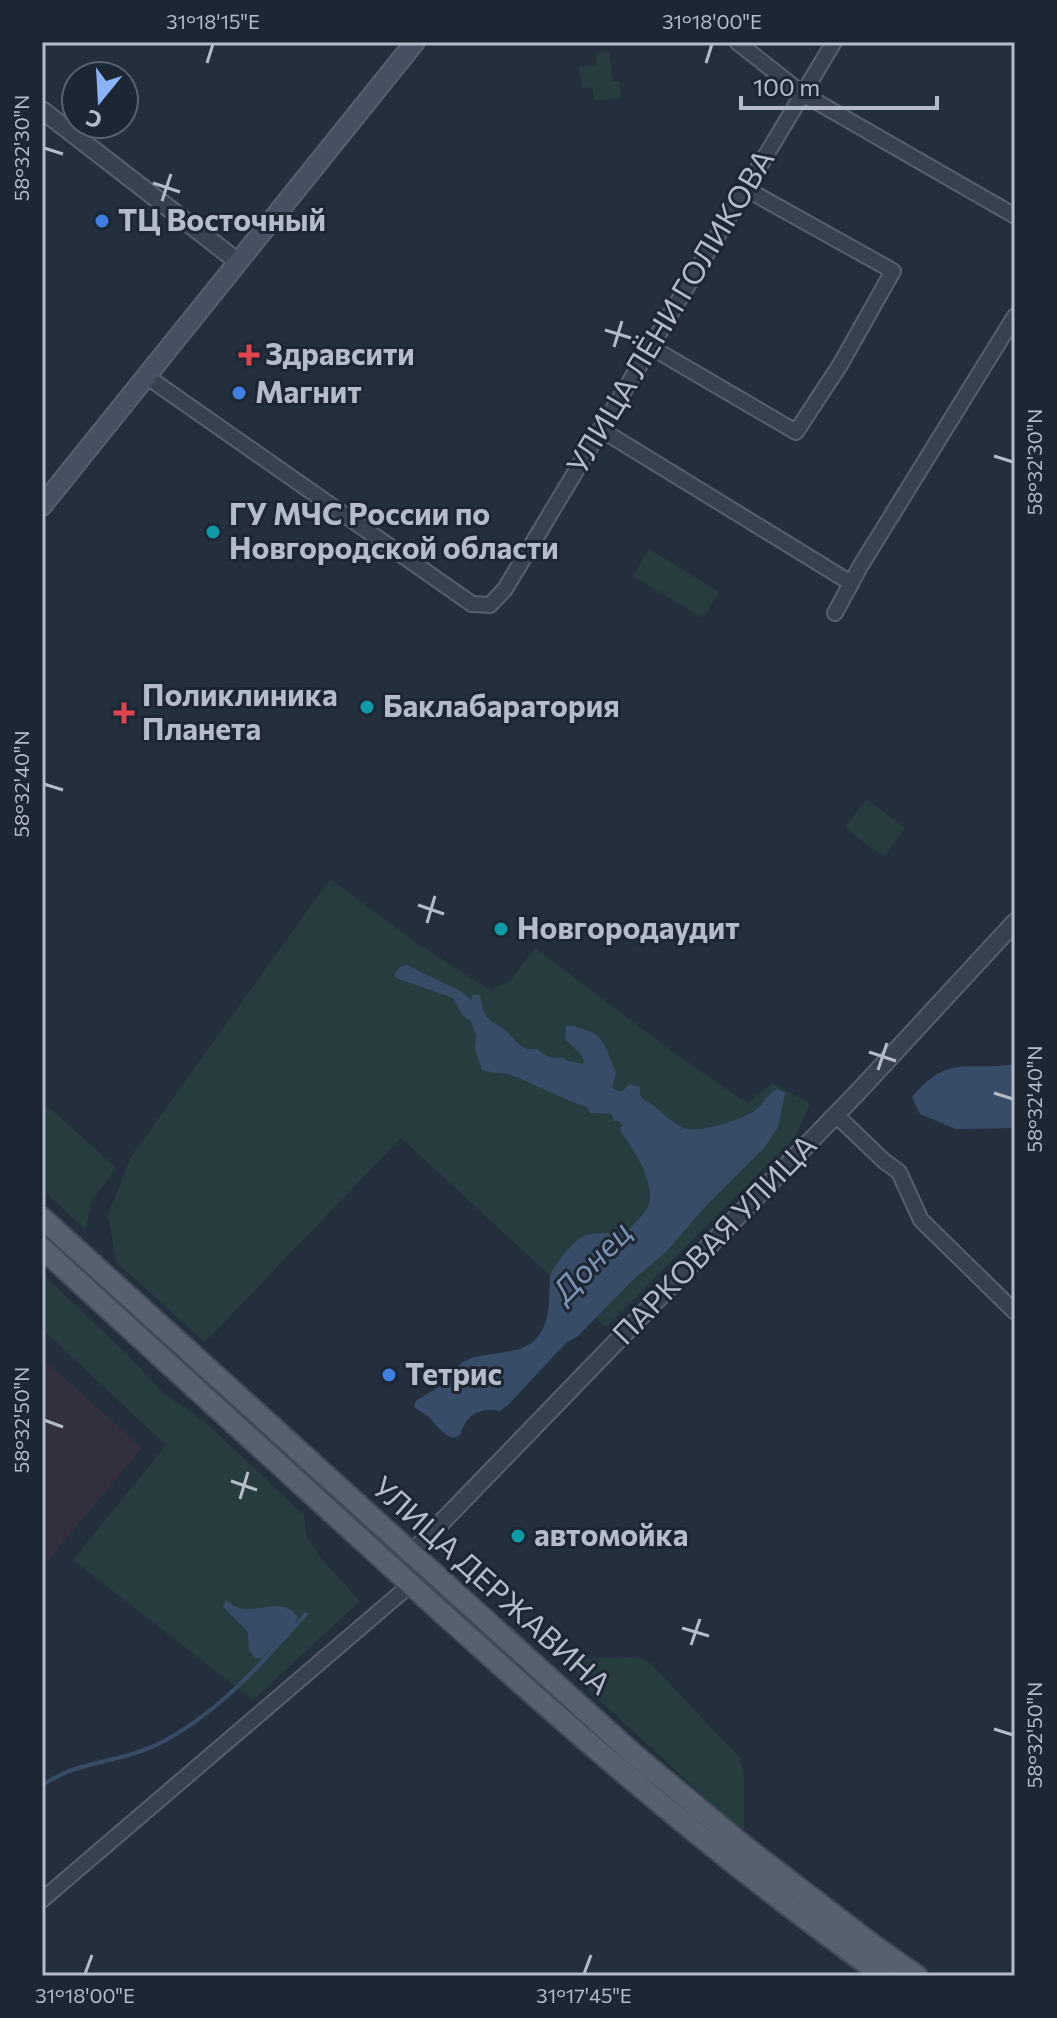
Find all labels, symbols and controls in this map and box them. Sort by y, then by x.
text: 31°18'15"E [166,9,260,33]
text: 31°18'00"E [662,9,762,33]
north arrow [60,60,140,140]
scale bar [741,60,937,110]
text: 100 m [753,72,820,101]
text: 58°32'30"N [9,95,33,201]
text: С [82,104,105,135]
street label: УЛИЦА ЛЁНИ ГОЛИКОВА [557,142,781,480]
place label: ТЦ Восточный [118,200,326,237]
marker: ТЦ Восточный [93,212,111,230]
place label: Здравсити [265,334,415,371]
marker: Здравсити [240,346,258,364]
place label: Магнит [255,372,362,409]
marker: Магнит [230,384,248,402]
text: 58°32'30"N [1022,409,1046,515]
place label: ГУ МЧС России по Новгородской области [229,494,559,565]
marker: ГУ МЧС России по Новгородской области [204,523,222,541]
place label: Поликлиника Планета [142,675,338,746]
place label: Баклабаратория [383,686,620,723]
marker: Баклабаратория [358,698,376,716]
marker: Поликлиника Планета [113,702,135,724]
text: 58°32'40"N [9,730,33,838]
place label: Новгородаудит [517,908,740,945]
marker: Новгородаудит [492,920,510,938]
text: 58°32'40"N [1022,1045,1046,1153]
street label: ПАРКОВАЯ УЛИЦА [603,1126,823,1351]
water label: Донец [540,1211,639,1312]
place label: Тетрис [405,1354,502,1391]
marker: Тетрис [380,1366,398,1384]
text: 58°32'50"N [9,1367,33,1473]
street label: УЛИЦА ДЕРЖАВИНА [366,1467,620,1701]
place label: автомойка [534,1515,688,1552]
marker: автомойка [509,1527,527,1545]
text: 58°32'50"N [1022,1682,1046,1788]
text: 31°18'00"E [35,1983,135,2007]
text: 31°17'45"E [536,1983,632,2007]

